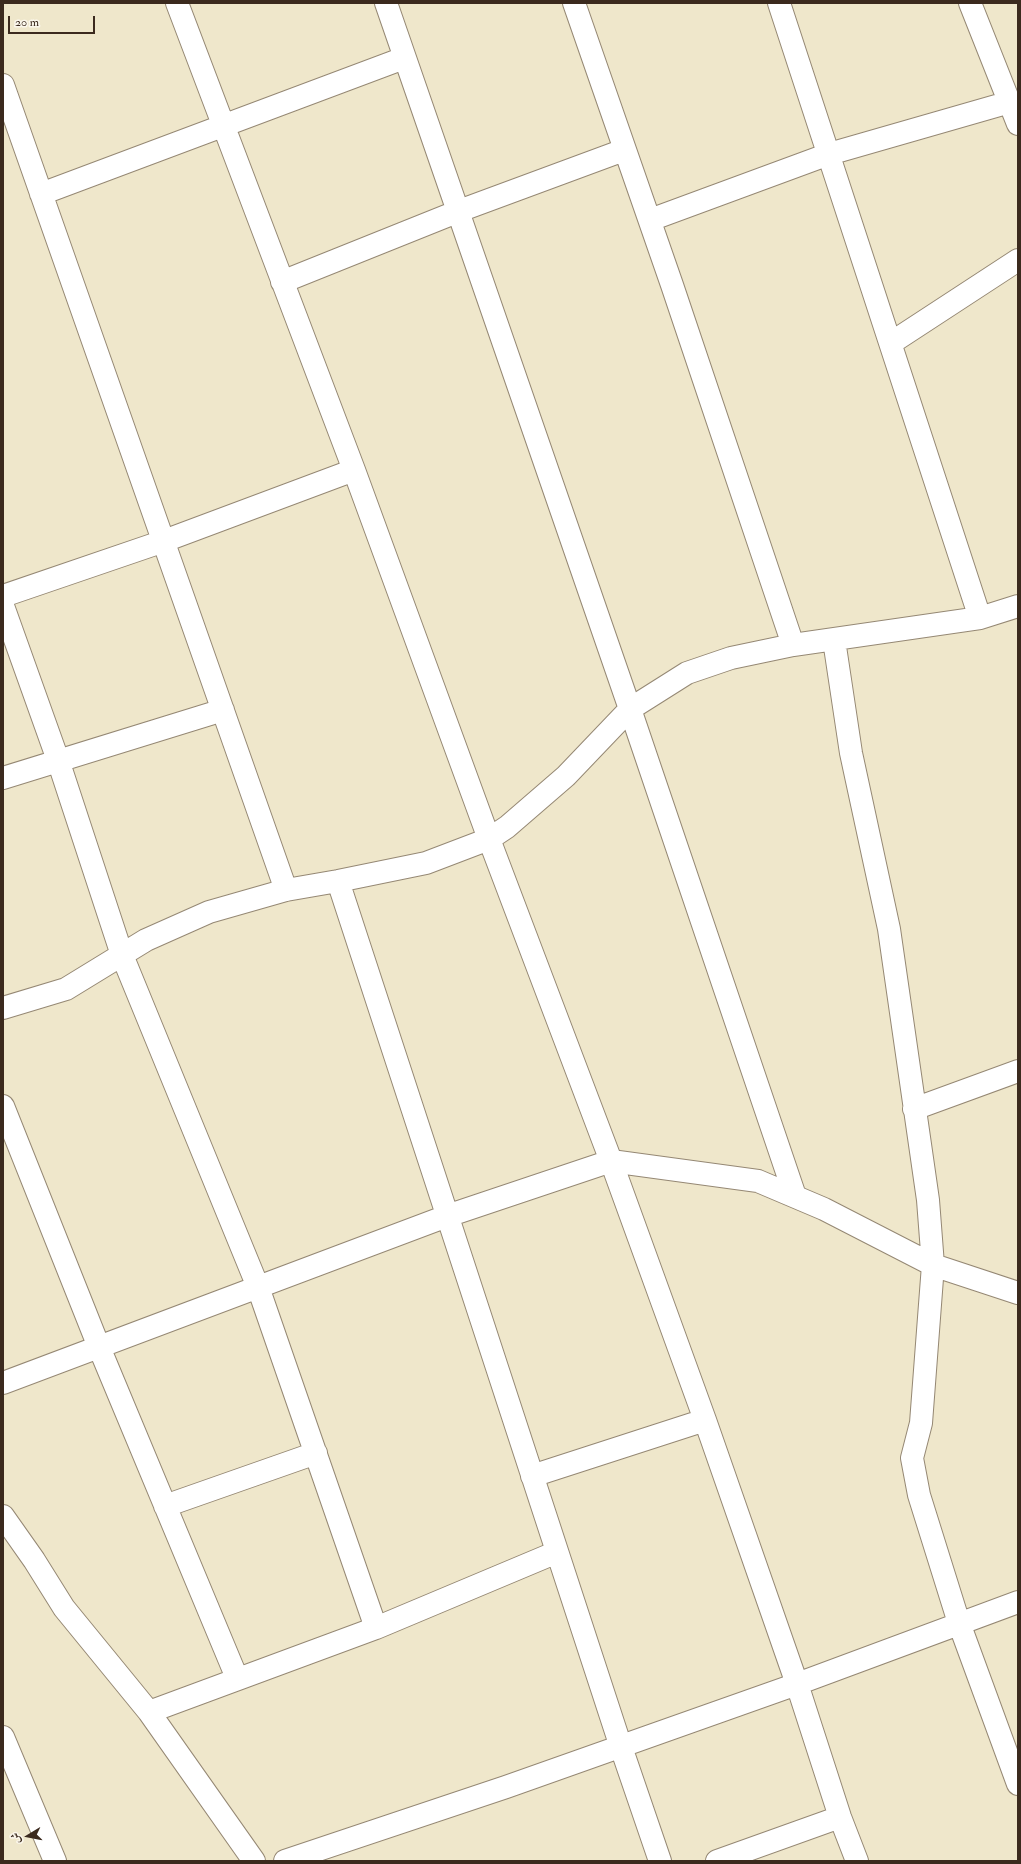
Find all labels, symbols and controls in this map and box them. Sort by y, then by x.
scale bar [10,8,97,34]
text: 20 m [15,15,39,30]
north arrow [8,1816,48,1856]
text: ش [8,1832,23,1845]

